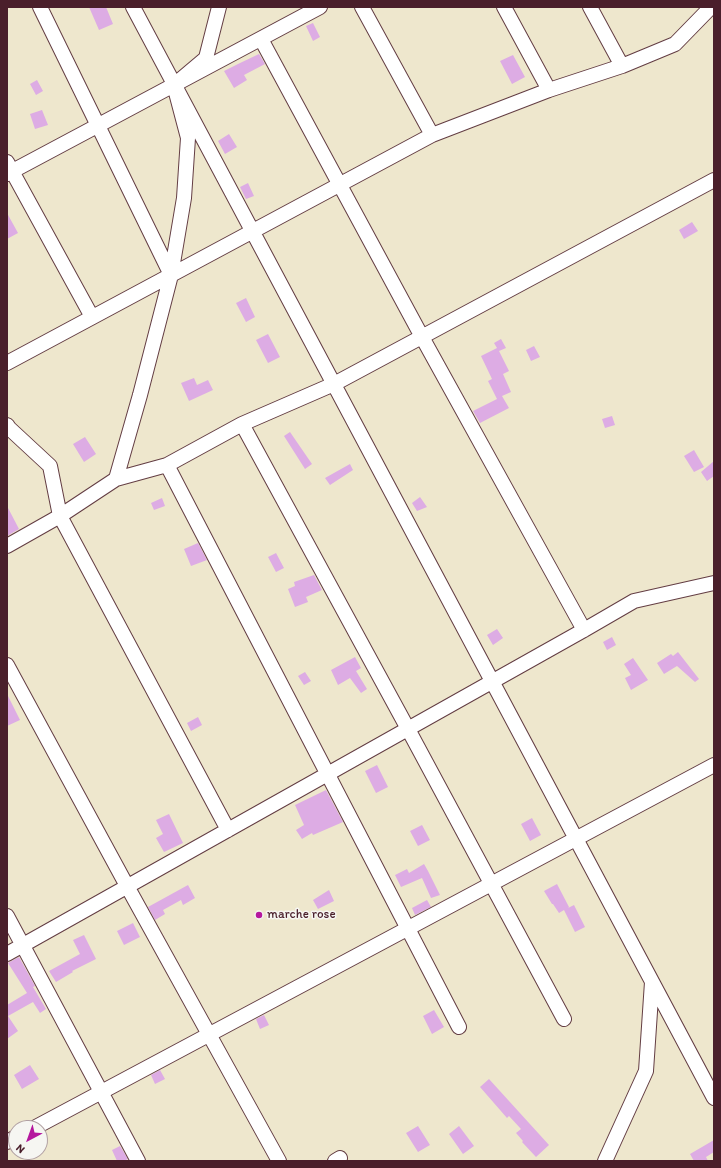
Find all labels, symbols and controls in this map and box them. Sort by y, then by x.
place label: marche rose [267,907,336,923]
marker: marche rose [254,910,264,920]
north arrow [8,1120,48,1160]
text: N [13,1141,28,1156]

